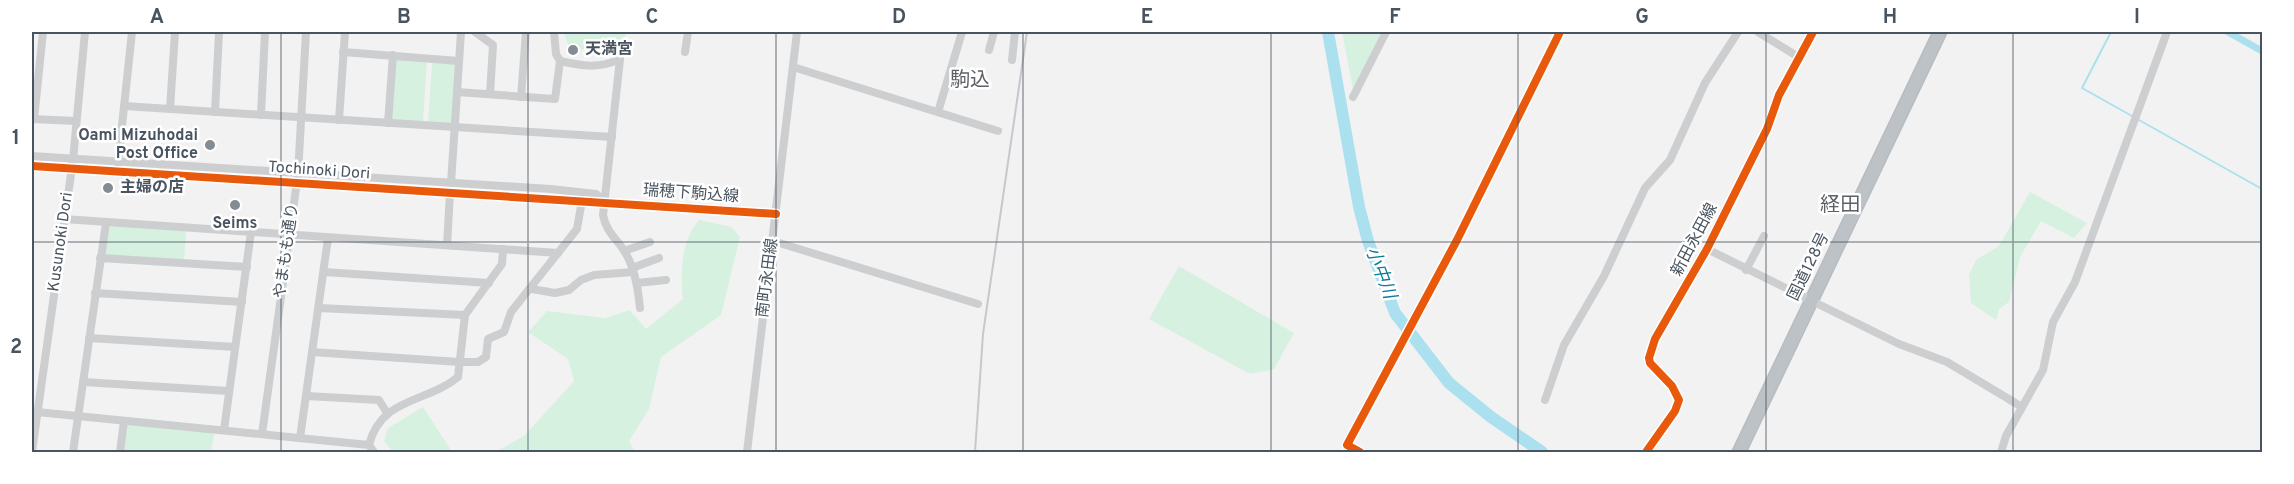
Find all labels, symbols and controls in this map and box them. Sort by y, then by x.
text: A [150,5,164,31]
text: B [397,5,411,31]
text: C [646,5,658,31]
text: D [892,5,906,31]
text: E [1141,5,1153,31]
text: F [1389,5,1401,31]
text: G [1635,5,1649,31]
text: H [1883,5,1897,31]
text: I [2134,5,2140,31]
place label: 天満宮 [585,40,633,60]
marker: 天満宮 [566,43,580,57]
district label: 駒込 [950,68,990,94]
text: 1 [12,126,20,152]
place label: Oami Mizuhodai Post Office [78,126,198,164]
marker: Oami Mizuhodai Post Office [203,138,217,152]
street label: Tochinoki Dori [267,157,371,185]
place label: 主婦の店 [120,178,184,198]
marker: 主婦の店 [101,181,115,195]
street label: 瑞穂下駒込線 [642,181,740,207]
street label: Kusunoki Dori [44,191,78,293]
district label: 経田 [1820,193,1860,219]
marker: Seims [228,198,242,212]
street label: 新田永田線 [1667,200,1723,280]
street label: やまもも通り [270,202,304,300]
place label: Seims [213,214,258,234]
street label: 国道128号 [1784,230,1834,304]
street label: 南町永田線 [753,237,783,319]
water label: 小中川 [1360,244,1401,304]
text: 2 [10,335,22,361]

